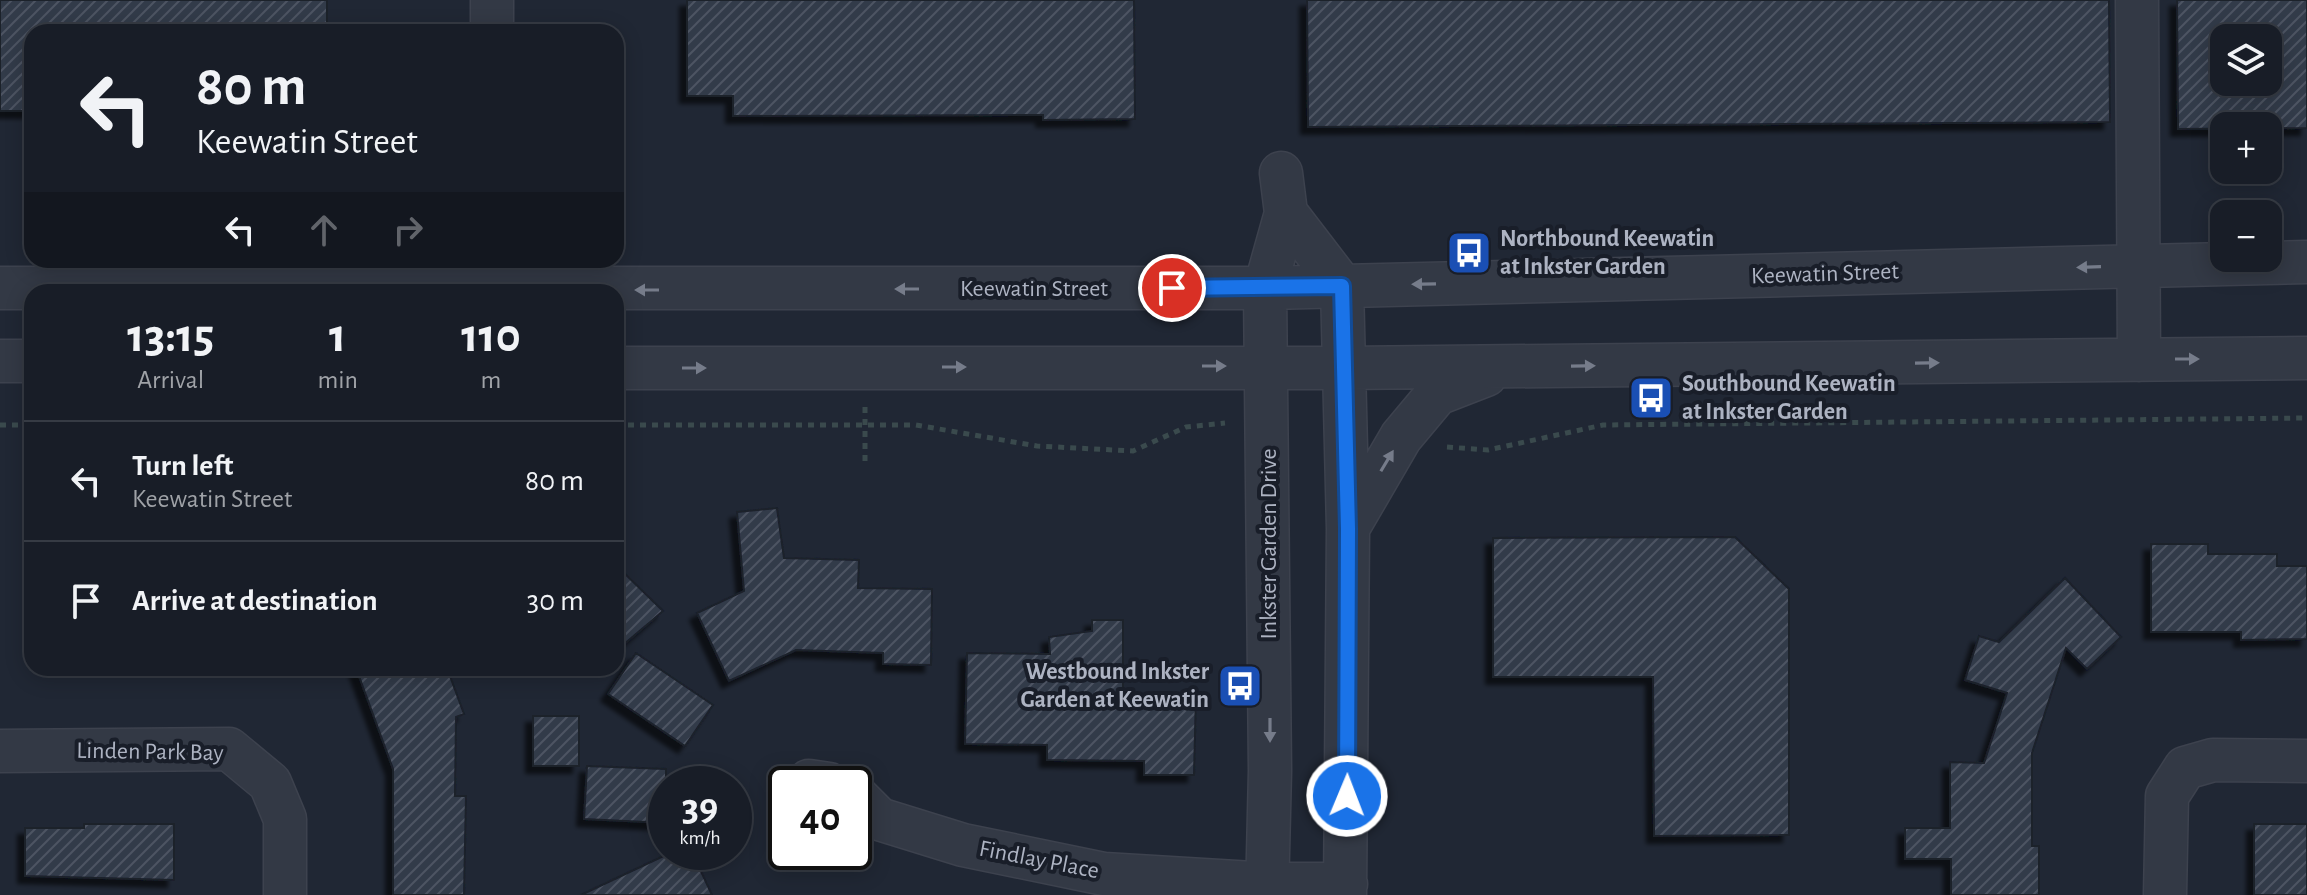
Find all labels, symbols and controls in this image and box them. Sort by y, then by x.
map controls [2210,24,2282,272]
button: layers [2210,24,2282,96]
icon: left [64,56,168,160]
text: 80 m [196,59,306,115]
button: + [2210,112,2282,184]
text: Keewatin Street [196,124,418,160]
button: − [2210,200,2282,272]
icon: left [218,208,262,252]
icon: ahead [302,208,346,252]
icon: right [386,208,430,252]
place label: Northbound Keewatin at Inkster Garden [1500,227,1714,279]
bus stop icon: Northbound Keewatin at Inkster Garden [1445,229,1493,277]
pin [1138,254,1206,322]
street label: Keewatin Street [1751,259,1900,289]
one-way arrow [2076,260,2101,273]
icon: arrive [1150,266,1194,310]
street label: Keewatin Street [960,277,1108,301]
one-way arrow [1411,278,1436,291]
one-way arrow [894,283,919,295]
one-way arrow [634,284,659,296]
text: 13:15 [127,313,214,361]
text: 1 [329,313,346,361]
text: 110 [461,313,521,361]
one-way arrow [2175,353,2200,365]
one-way arrow [1915,357,1940,369]
one-way arrow [1202,360,1227,372]
one-way arrow [1571,360,1596,373]
one-way arrow [942,361,967,373]
one-way arrow [682,362,707,374]
text: Arrival [137,367,204,393]
text: min [317,367,358,393]
text: m [481,367,501,393]
place label: Southbound Keewatin at Inkster Garden [1682,372,1896,424]
bus stop icon: Southbound Keewatin at Inkster Garden [1627,374,1675,422]
street label: Inkster Garden Drive [1257,449,1281,640]
one-way arrow [1379,450,1393,472]
text: Turn left [132,451,233,481]
icon: left [64,459,108,503]
text: 80 m [525,466,584,496]
text: Keewatin Street [132,486,292,512]
icon: arrive [64,579,108,623]
text: Arrive at destination [132,586,378,616]
text: 30 m [527,586,584,616]
place label: Westbound Inkster Garden at Keewatin [1020,660,1210,712]
bus stop icon: Westbound Inkster Garden at Keewatin [1216,662,1264,710]
one-way arrow [1264,718,1276,743]
street label: Linden Park Bay [76,739,224,765]
position arrow [1305,754,1389,838]
speed limit sign: 40 [768,766,872,870]
text: 39 [682,788,718,828]
text: km/h [679,828,721,848]
street label: Findlay Place [977,837,1101,883]

